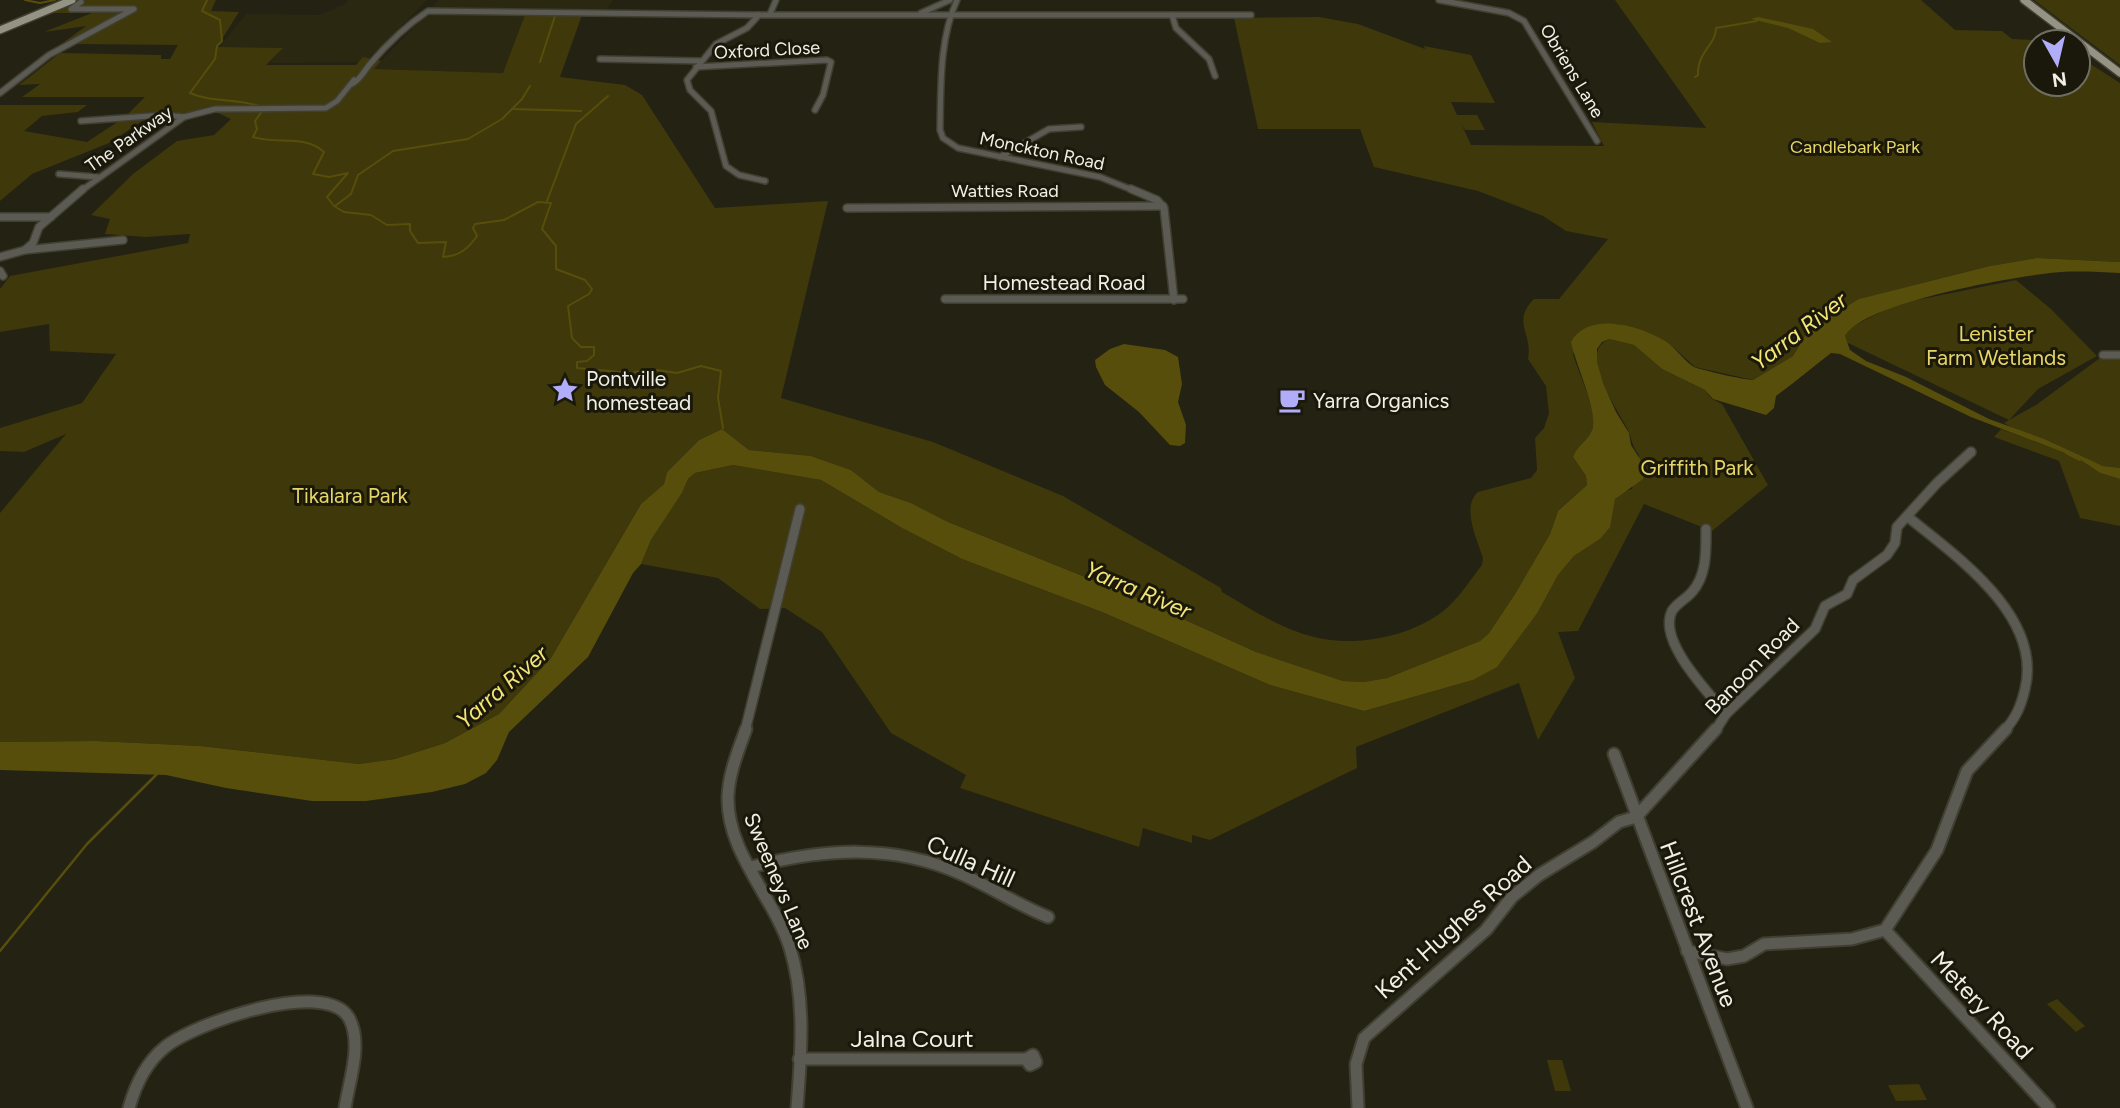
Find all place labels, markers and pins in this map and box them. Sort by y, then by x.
place label: Pontville homestead [586,366,691,415]
place icon: Pontville homestead [550,375,580,405]
cafe icon: Yarra Organics [1277,385,1307,415]
place label: Yarra Organics [1313,388,1449,413]

